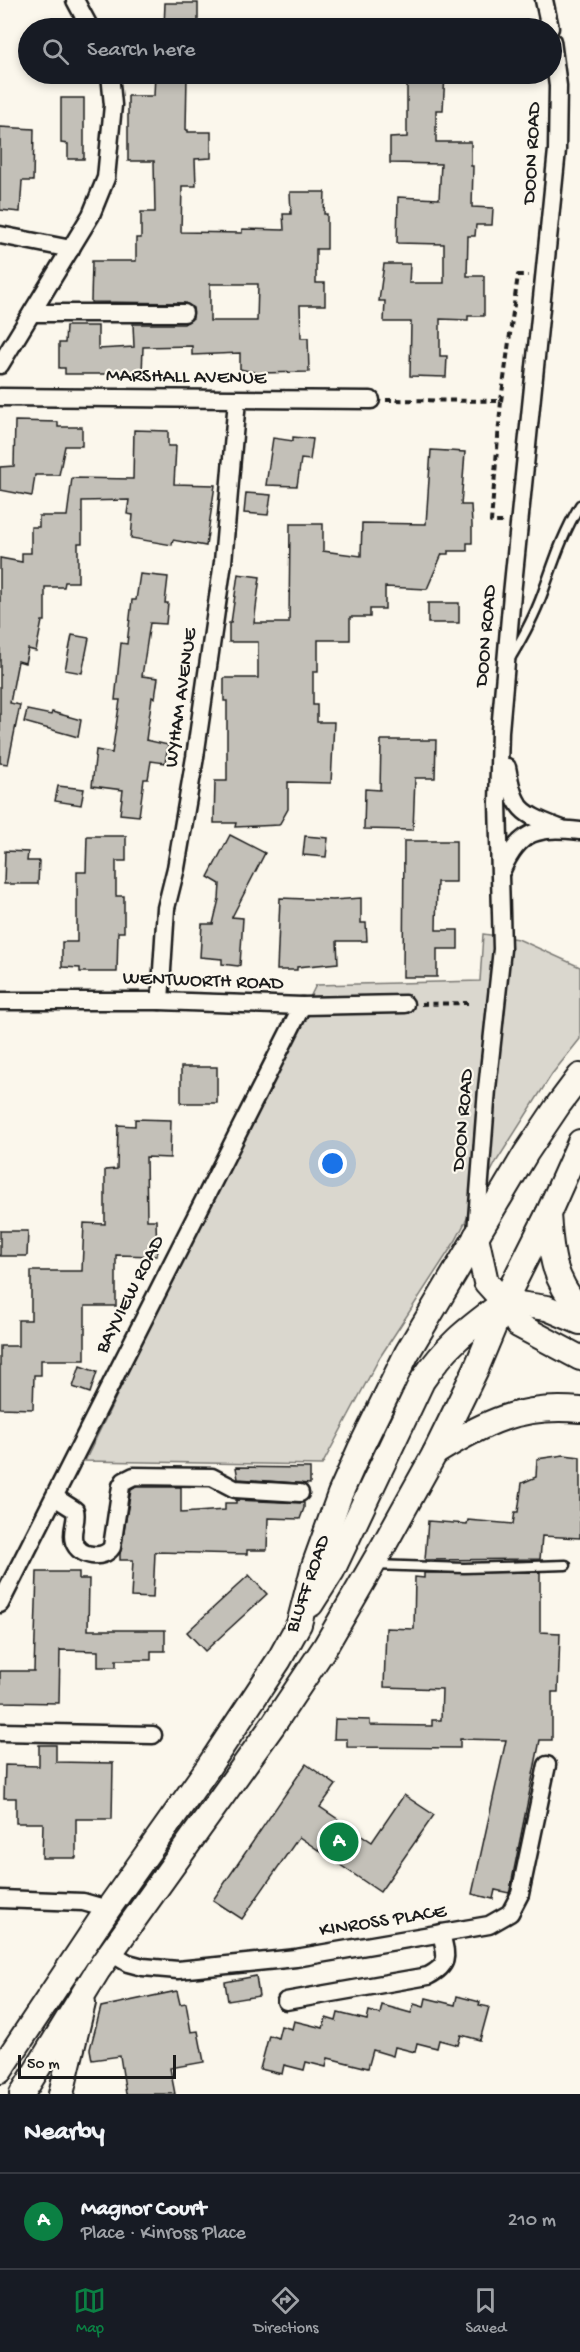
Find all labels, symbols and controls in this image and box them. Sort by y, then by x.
search box [18,18,562,84]
icon: search [39,35,72,68]
text: Search here [87,38,195,64]
street label: DOON ROAD [519,100,547,207]
street label: MARSHALL AVENUE [106,365,268,391]
street label: DOON ROAD [471,583,503,690]
street label: WYHAM AVENUE [161,625,203,769]
street label: WENTWORTH ROAD [122,968,285,996]
street label: DOON ROAD [448,1067,480,1174]
your location [318,1149,347,1178]
street label: BAYVIEW ROAD [91,1232,171,1358]
street label: BLUFF ROAD [281,1531,337,1637]
pin: A [320,1820,358,1864]
street label: KINROSS PLACE [318,1900,450,1943]
scale bar [18,2052,176,2080]
text: 50 m [27,2056,60,2075]
text: Nearby [24,2118,105,2149]
text: Magnor Court [81,2197,206,2223]
text: A [38,2210,49,2233]
text: 210 m [508,2210,556,2233]
text: Place · Kinross Place [81,2223,246,2246]
tab: Map [73,2284,106,2339]
tab: Directions [253,2284,319,2339]
tab: Saved [465,2284,506,2339]

